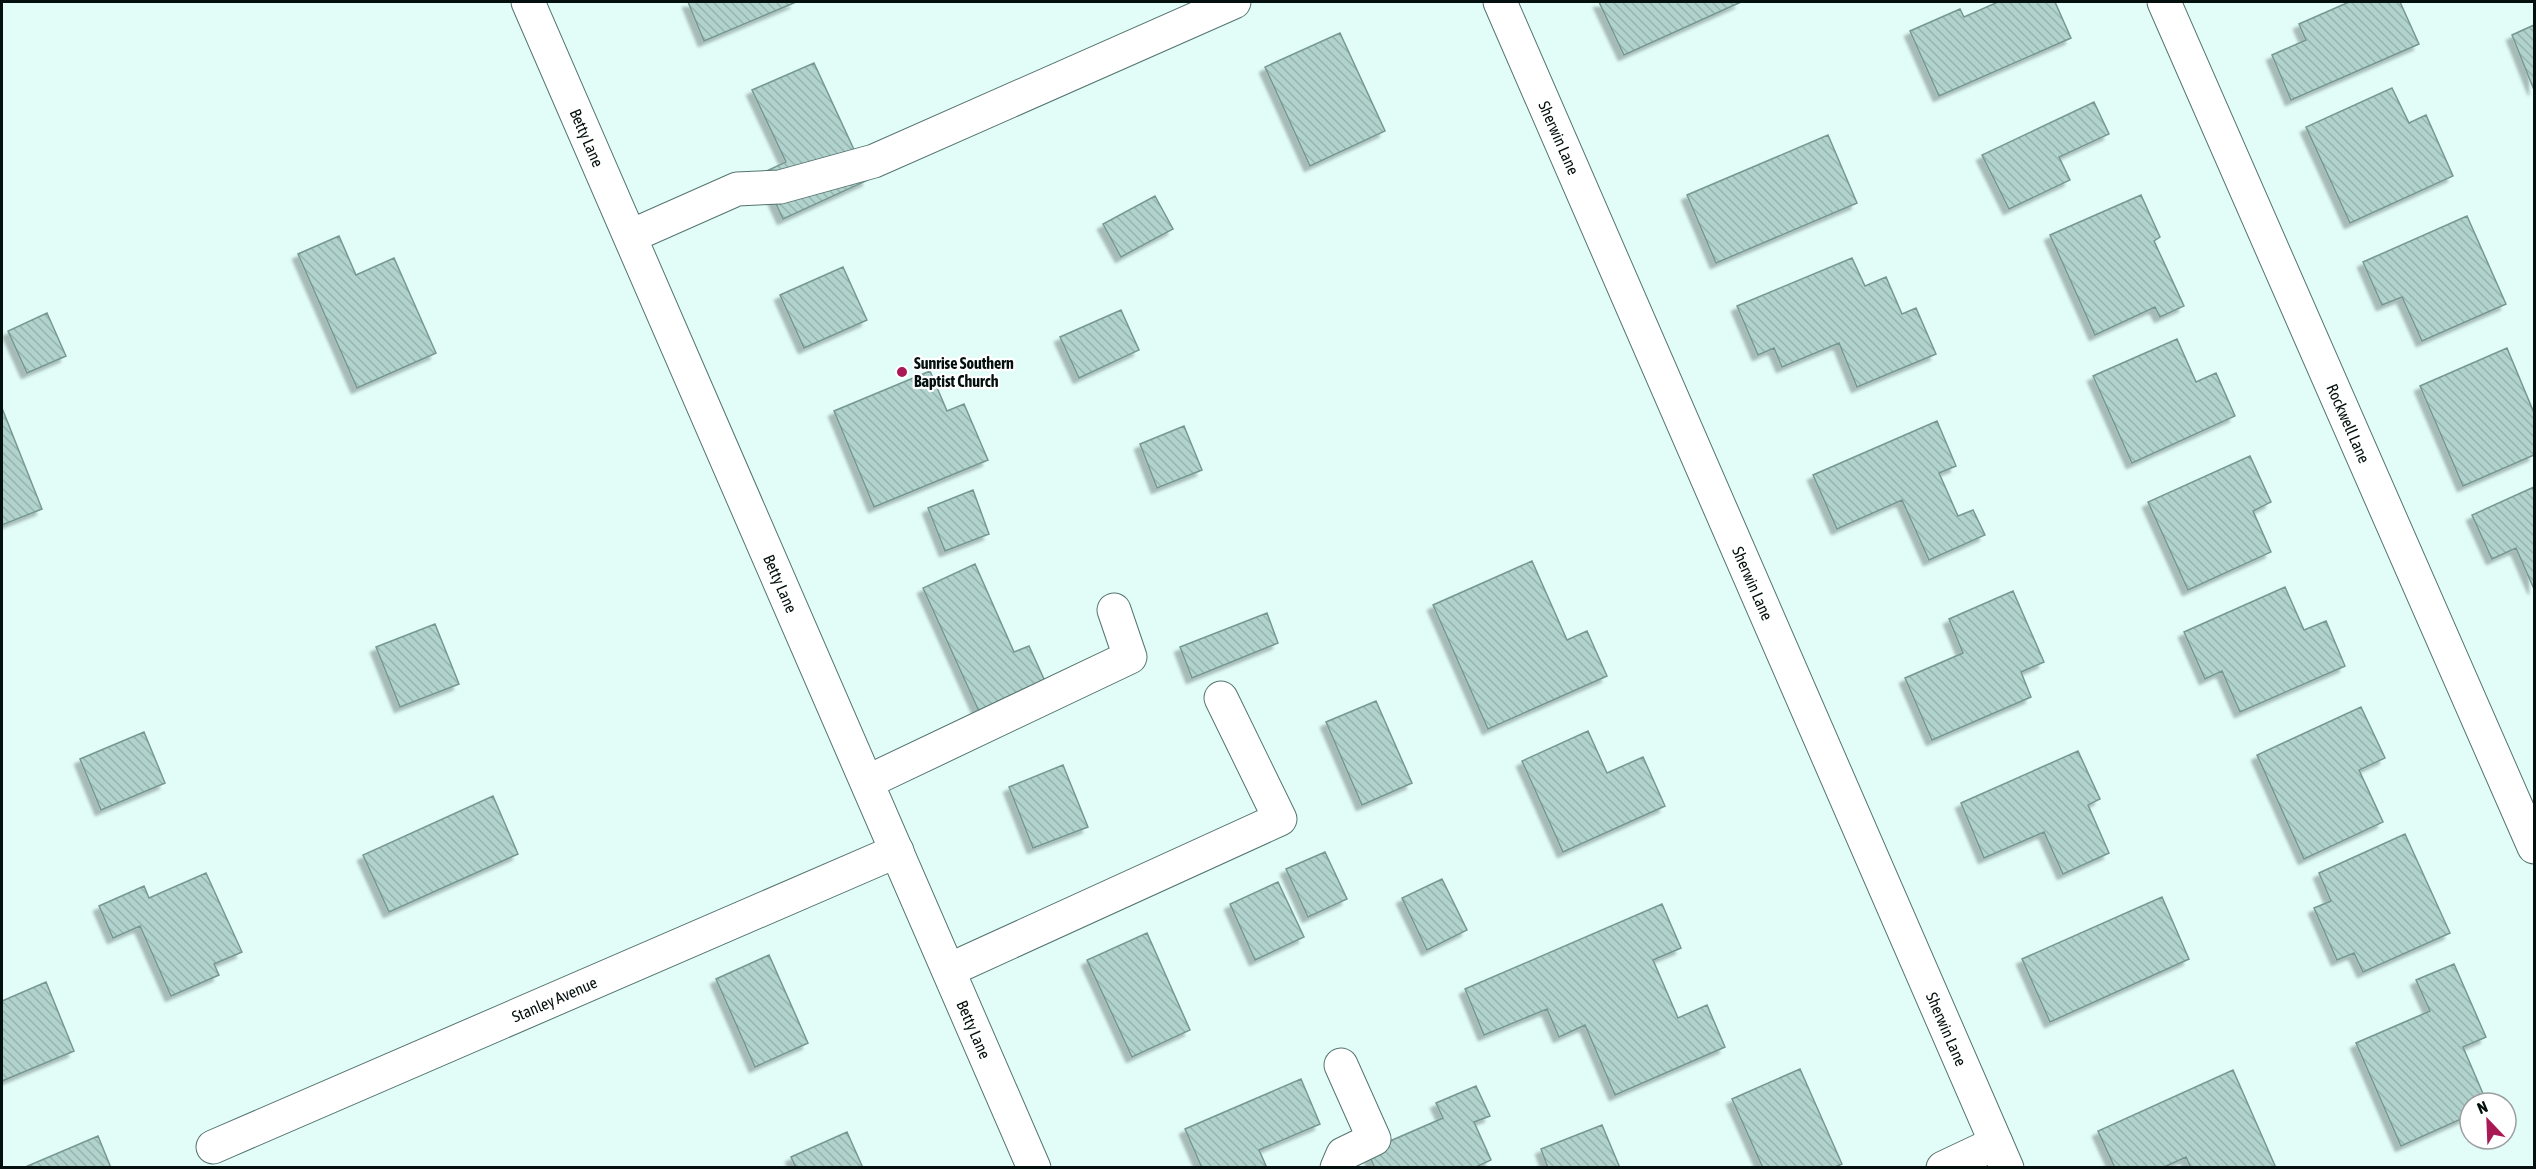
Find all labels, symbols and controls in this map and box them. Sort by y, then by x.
street label: Sherwin Lane [1535,98,1583,177]
street label: Betty Lane [566,106,607,170]
place label: Sunrise Southern Baptist Church [914,354,1014,390]
marker: Sunrise Southern Baptist Church [895,365,909,379]
street label: Rockwell Lane [2323,381,2374,466]
street label: Sherwin Lane [1729,544,1777,623]
street label: Betty Lane [760,552,801,615]
street label: Stanley Avenue [509,973,600,1026]
street label: Sherwin Lane [1923,990,1970,1069]
street label: Betty Lane [953,998,994,1061]
north arrow [2458,1091,2518,1151]
text: N [2474,1097,2490,1117]

